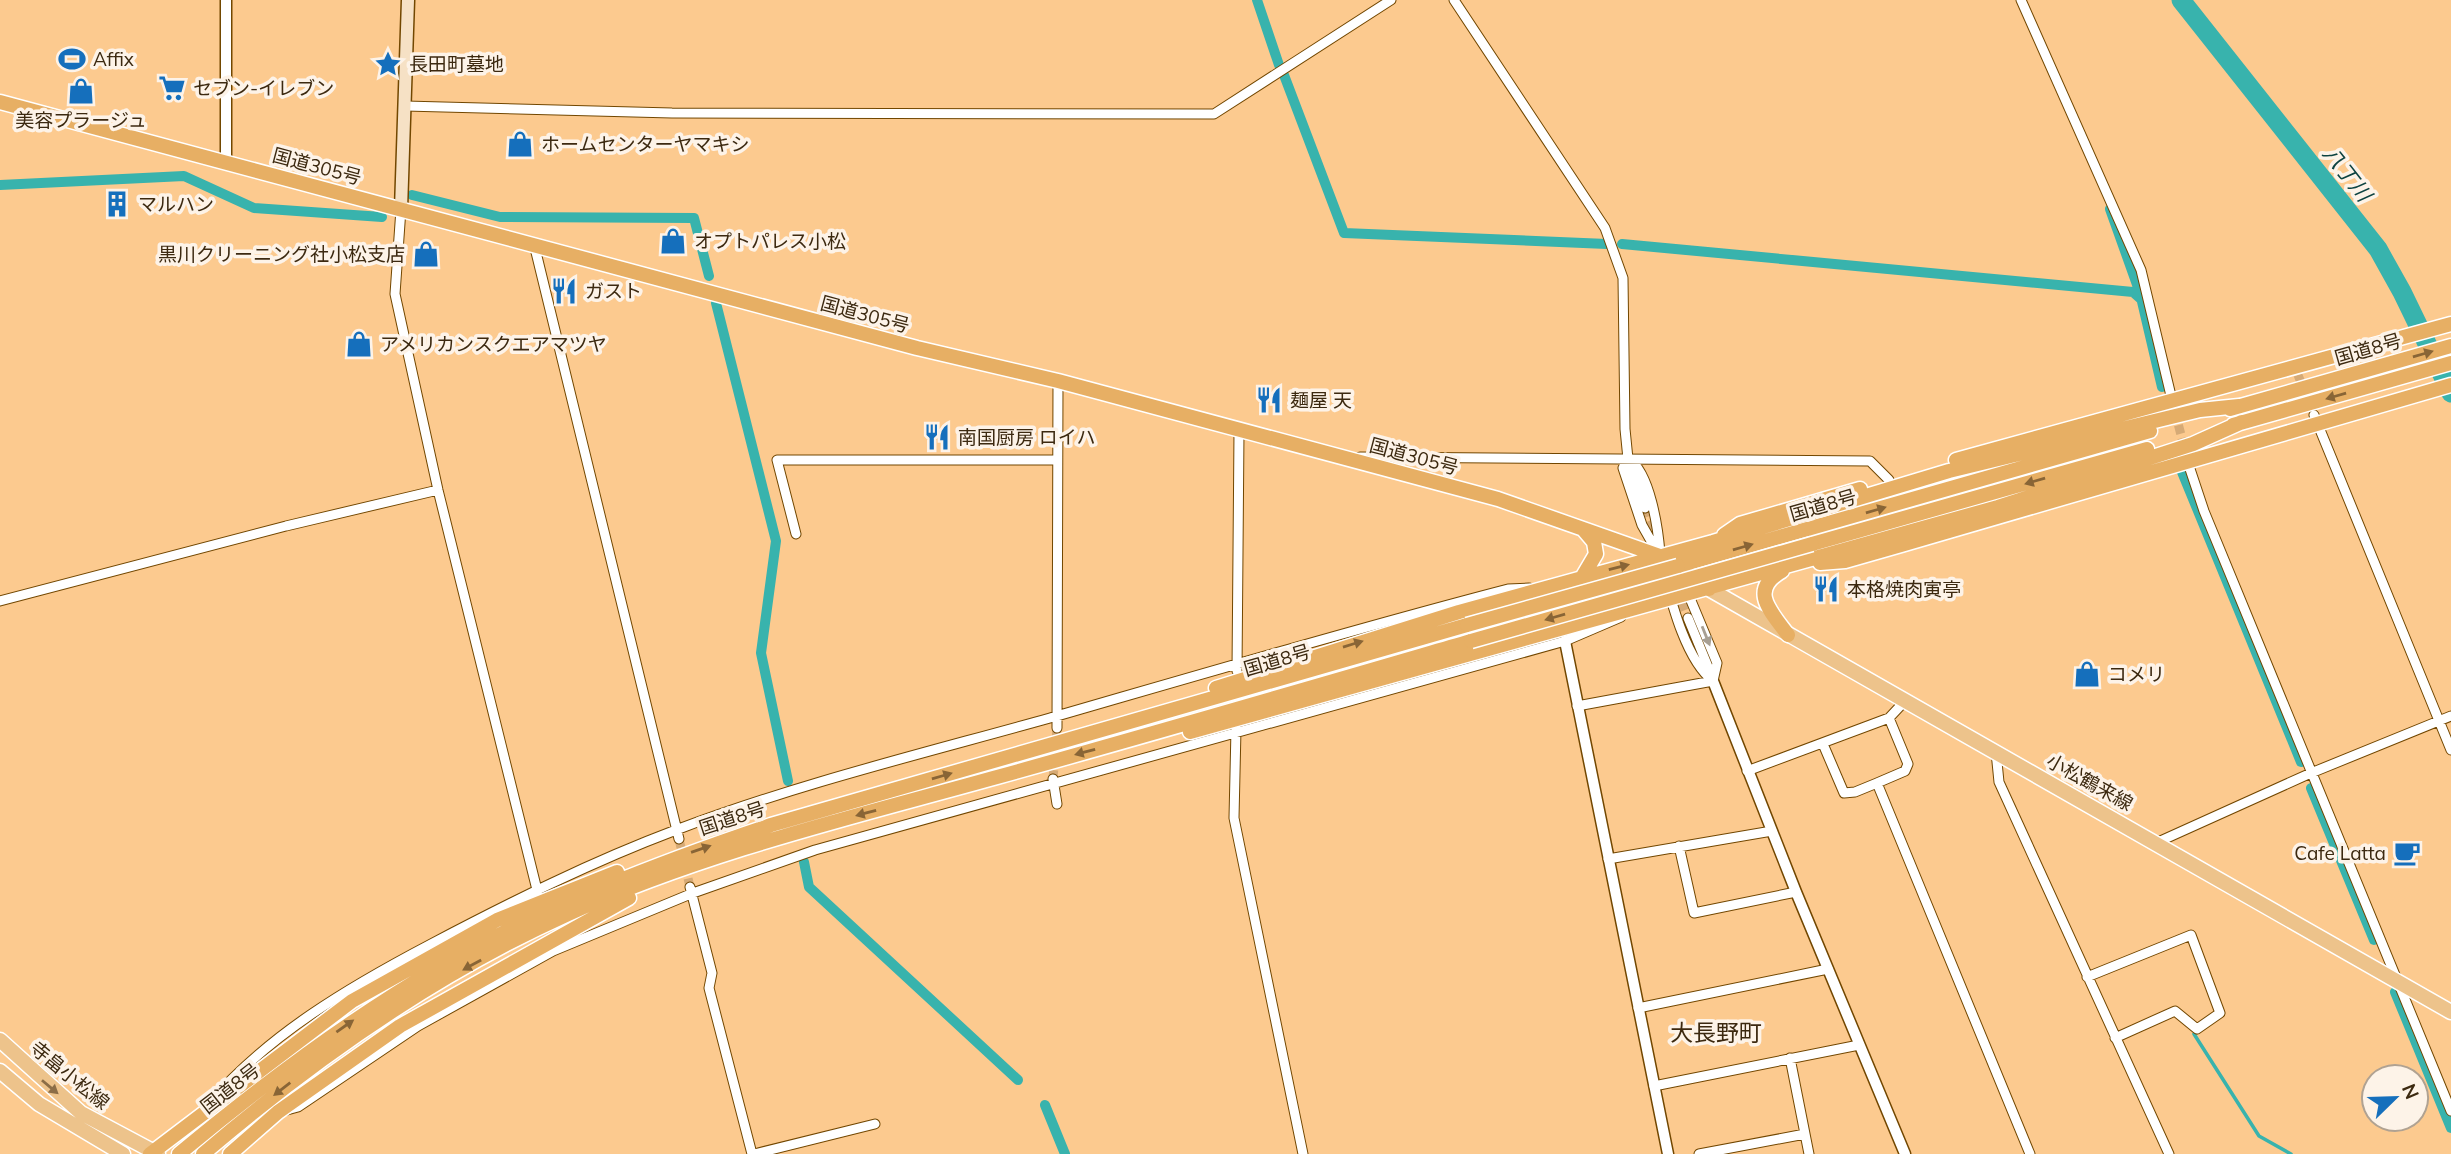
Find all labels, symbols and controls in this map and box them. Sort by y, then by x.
sports icon: Affix [57,44,87,74]
place label: Affix [93,47,134,71]
place icon: 長田町墓地 [373,49,403,79]
place label: 長田町墓地 [409,52,504,76]
supermarket icon: セブン-イレブン [157,73,187,103]
shop icon: 美容プラージュ [66,76,96,106]
place label: セブン-イレブン [193,76,334,100]
place label: 美容プラージュ [15,108,147,132]
shop icon: ホームセンターヤマキシ [505,129,535,159]
place label: ホームセンターヤマキシ [541,132,749,156]
water label: 八丁川 [2318,141,2379,208]
street label: 国道305号 [270,143,364,189]
building icon: マルハン [102,189,132,219]
place label: マルハン [138,192,214,216]
shop icon: オプトパレス小松 [658,226,688,256]
place label: オプトパレス小松 [694,229,846,253]
shop icon: 黒川クリーニング社小松支店 [411,239,441,269]
place label: 黒川クリーニング社小松支店 [158,242,405,266]
restaurant icon: ガスト [549,276,579,306]
place label: ガスト [585,279,642,303]
street label: 国道305号 [818,291,912,337]
street label: 国道8号 [2332,328,2404,370]
shop icon: アメリカンスクエアマツヤ [344,329,374,359]
place label: アメリカンスクエアマツヤ [380,332,607,356]
one-way arrow [2412,348,2434,359]
restaurant icon: 麺屋 天 [1254,385,1284,415]
place label: 麺屋 天 [1290,388,1352,412]
one-way arrow [2325,391,2347,402]
restaurant icon: 南国厨房 ロイハ [922,422,952,452]
place label: 南国厨房 ロイハ [958,425,1096,449]
street label: 国道305号 [1367,433,1461,479]
one-way arrow [2024,476,2045,486]
street label: 国道8号 [1787,484,1859,526]
one-way arrow [1866,504,1887,514]
one-way arrow [1732,541,1754,552]
one-way arrow [1608,561,1630,572]
restaurant icon: 本格焼肉寅亭 [1811,574,1841,604]
place label: 本格焼肉寅亭 [1847,577,1961,601]
one-way arrow [1544,613,1565,623]
one-way arrow [1701,625,1712,646]
one-way arrow [1343,638,1364,649]
street label: 国道8号 [1241,639,1313,681]
shop icon: コメリ [2072,659,2102,689]
place label: コメリ [2108,662,2165,686]
one-way arrow [1074,748,1095,758]
street label: 小松鶴来線 [2043,748,2137,816]
one-way arrow [932,771,953,781]
street label: 国道8号 [696,796,768,840]
one-way arrow [855,808,877,819]
cafe icon: Cafe Latta [2392,838,2422,868]
place label: Cafe Latta [2294,841,2386,865]
one-way arrow [691,843,712,854]
one-way arrow [463,959,482,971]
district label: 大長野町 [1670,1018,1762,1047]
one-way arrow [336,1019,354,1033]
street label: 寺畠小松線 [26,1036,114,1114]
street label: 国道8号 [196,1057,264,1119]
north arrow [2360,1063,2430,1133]
one-way arrow [41,1079,59,1095]
text: N [2397,1080,2424,1103]
one-way arrow [273,1082,291,1097]

